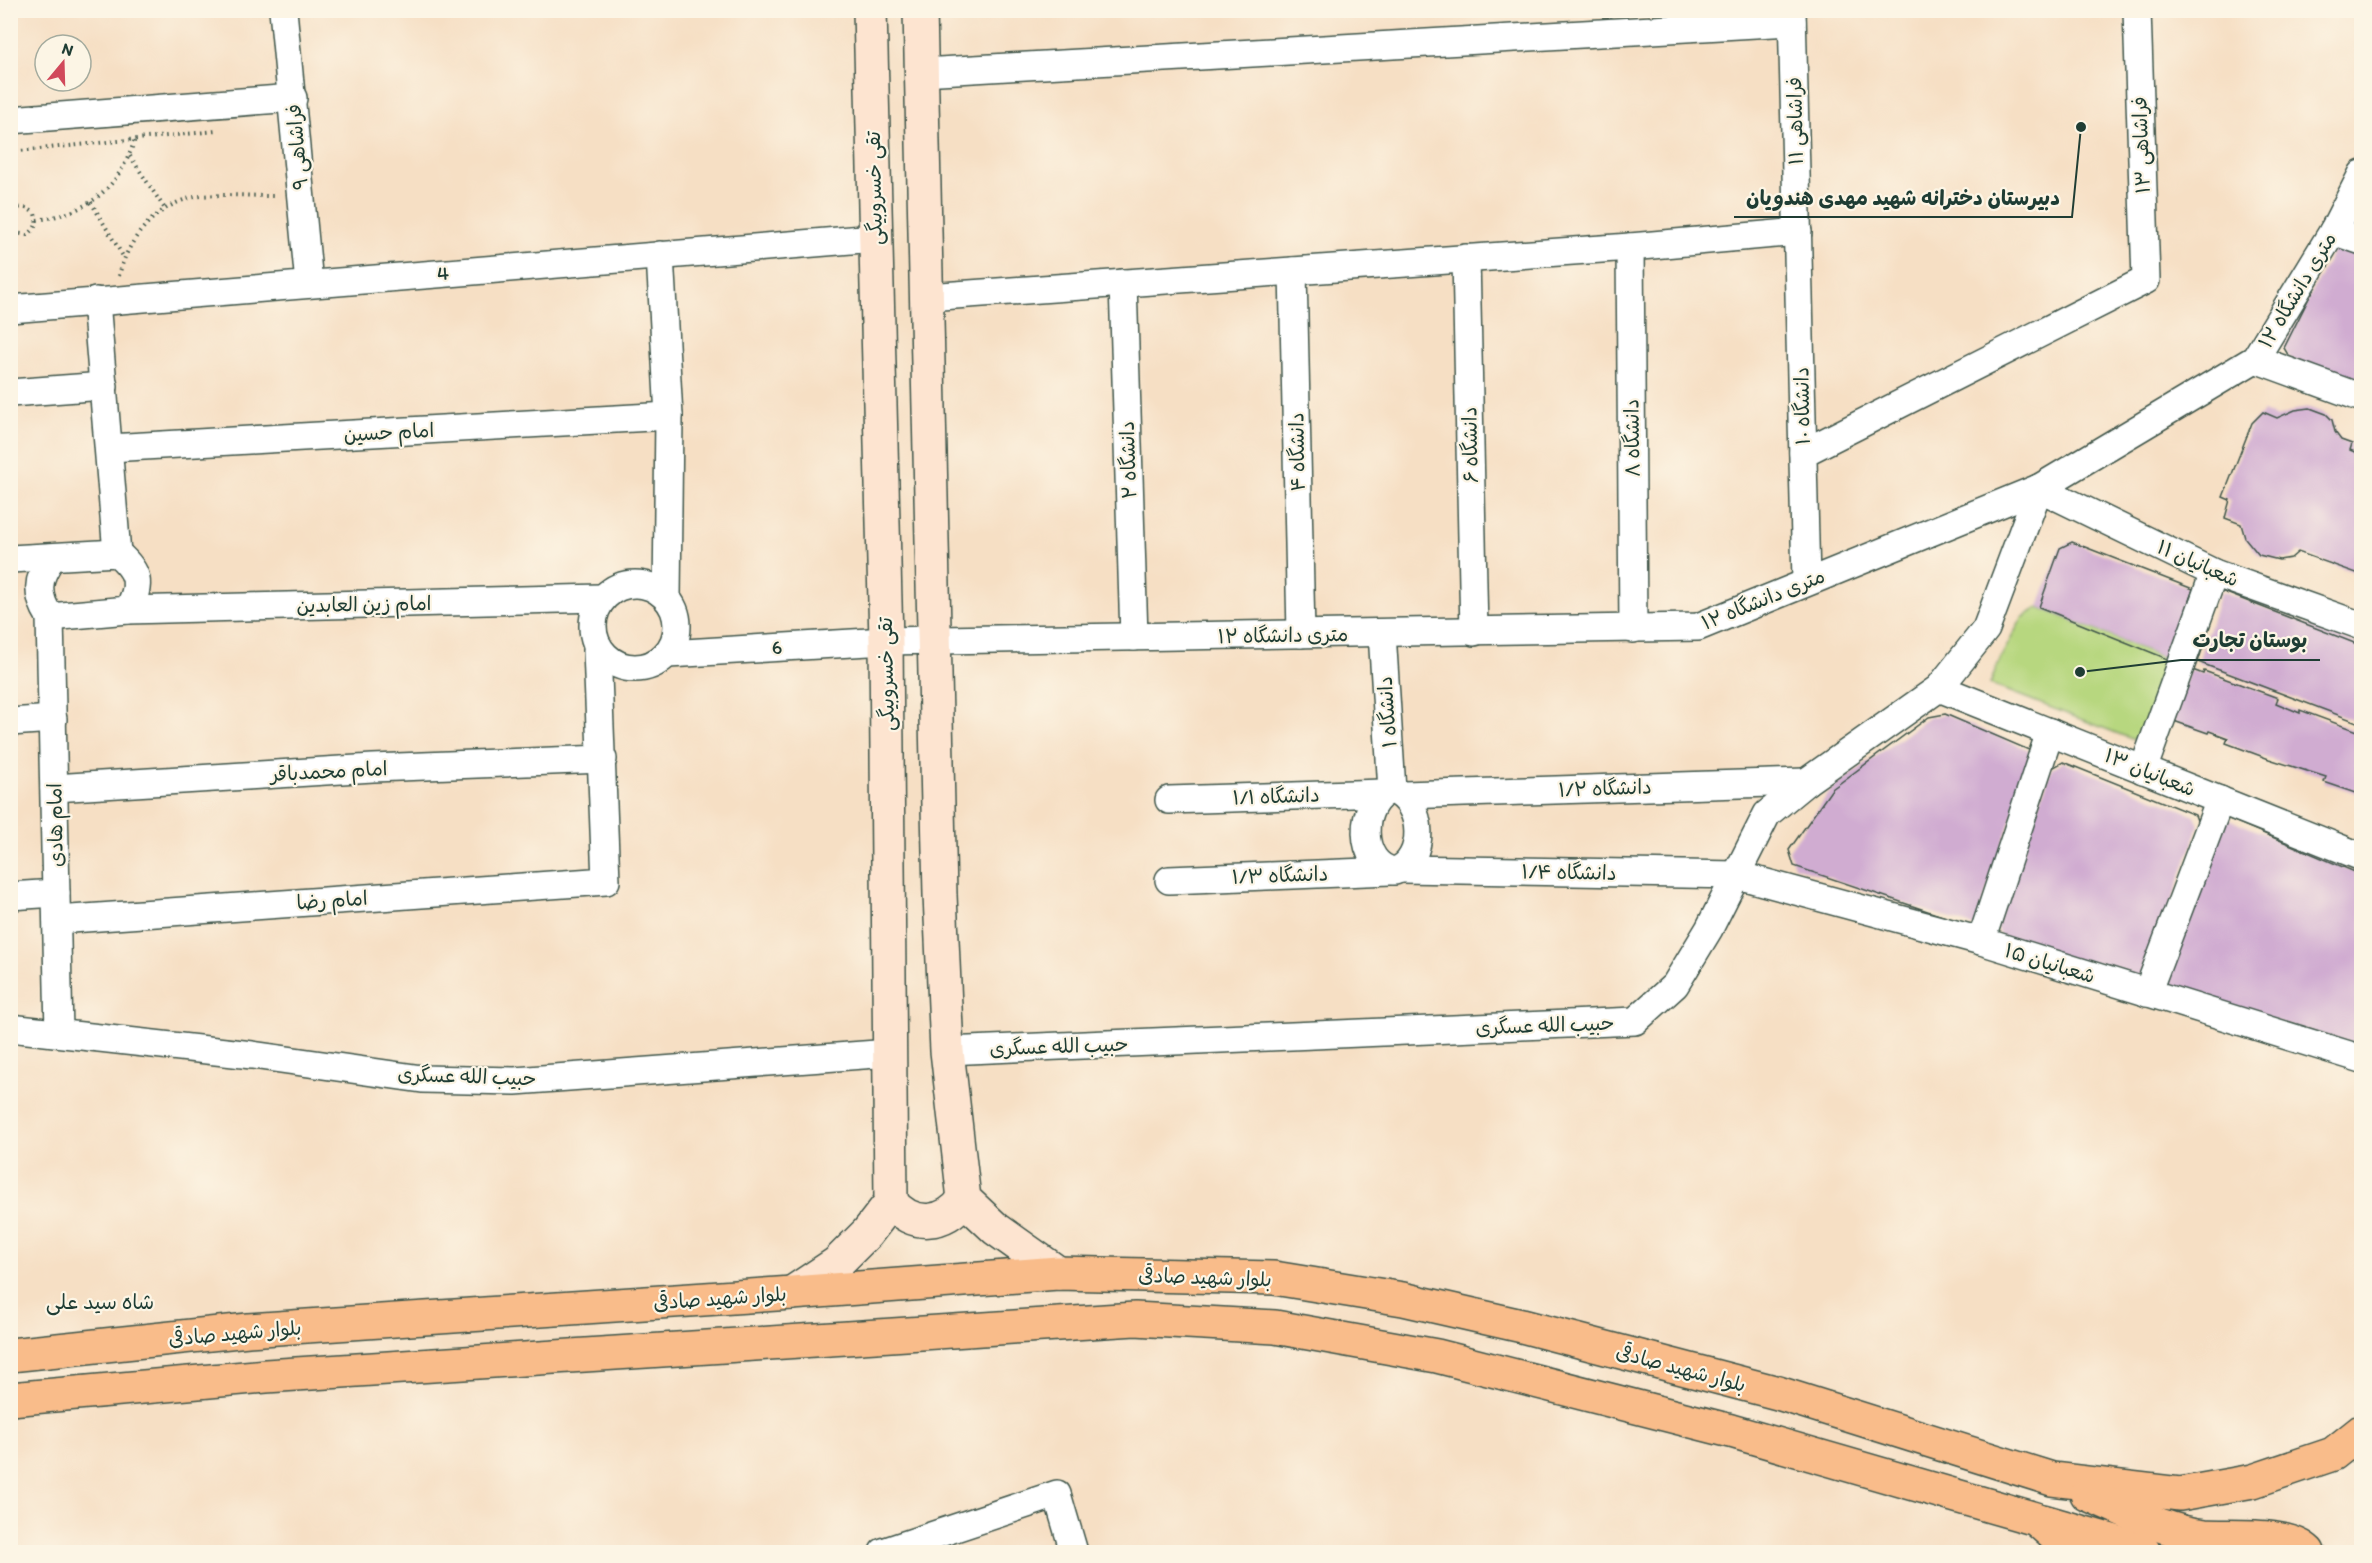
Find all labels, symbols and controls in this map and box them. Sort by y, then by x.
north arrow [33,33,93,93]
text: N [60,39,76,60]
street label: فراشاهی ۱۱ [1782,77,1809,165]
street label: فراشاهی ۱۳ [2127,96,2156,194]
street label: فراشاهی ۹ [281,103,314,191]
street label: تقی خسروبیگی [861,131,888,245]
callout: دبیرستان دخترانه شهید مهدی هندویان [1734,178,2072,217]
text: دبیرستان دخترانه شهید مهدی هندویان [1746,185,2060,211]
street label: ۱۲ متری دانشگاه [2253,228,2341,352]
street label: 4 [436,261,450,285]
street label: دانشگاه ۱۰ [1789,367,1815,445]
street label: دانشگاه ۸ [1619,399,1645,477]
street label: دانشگاه ۶ [1457,407,1483,483]
street label: دانشگاه ۴ [1284,412,1310,492]
street label: امام حسین [343,418,435,449]
street label: دانشگاه ۲ [1115,421,1141,499]
street label: شعبانیان ۱۱ [2153,534,2243,592]
street label: ۱۲ متری دانشگاه [1698,563,1828,635]
street label: امام زین العابدین [296,591,432,620]
street label: تقی خسروبیگی [873,617,900,731]
callout: بوستان تجارت [2181,621,2320,660]
street label: ۱۲ متری دانشگاه [1217,622,1349,648]
text: بوستان تجارت [2193,627,2307,653]
street label: 6 [771,635,783,659]
street label: دانشگاه ۱ [1373,675,1401,749]
street label: شعبانیان ۱۳ [2101,743,2199,801]
street label: امام محمدباقر [268,756,388,789]
street label: دانشگاه ۱/۲ [1558,774,1652,802]
street label: دانشگاه ۱/۱ [1232,782,1320,810]
street label: امام هادی [42,783,71,867]
street label: دانشگاه ۱/۴ [1521,859,1617,885]
street label: دانشگاه ۱/۳ [1231,861,1329,889]
street label: امام رضا [296,886,369,917]
street label: شعبانیان ۱۵ [2002,938,2098,988]
street label: حبیب الله عسگری [1475,1011,1615,1039]
street label: حبیب الله عسگری [989,1032,1129,1060]
street label: حبیب الله عسگری [397,1062,537,1090]
street label: بلوار شهید صادقی [1138,1262,1272,1291]
street label: بلوار شهید صادقی [652,1280,787,1315]
district label: شاه سید علی [46,1289,154,1316]
street label: بلوار شهید صادقی [167,1314,303,1351]
street label: بلوار شهید صادقی [1613,1338,1749,1397]

